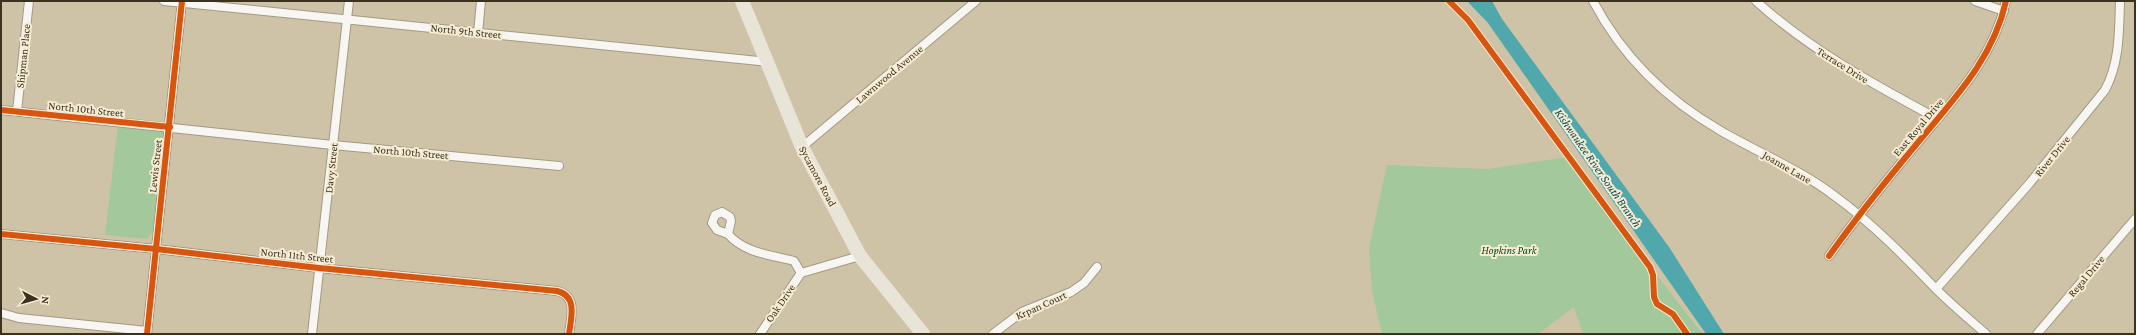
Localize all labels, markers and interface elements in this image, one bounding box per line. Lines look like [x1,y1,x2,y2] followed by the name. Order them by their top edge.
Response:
[430,21,502,41] street label: North 9th Street
[14,23,33,89] street label: Shipman Place
[853,42,925,105] street label: Lawnwood Avenue
[1815,44,1871,86] street label: Terrace Drive
[1890,96,1946,159] street label: East Royal Drive
[48,99,124,119] street label: North 10th Street
[1552,106,1644,230] water label: Kishwaukee River South Branch
[2032,133,2072,179] street label: River Drive
[146,138,164,193] street label: Lewis Street
[322,142,341,194] street label: Davy Street
[373,143,449,161] street label: North 10th Street
[796,144,839,209] street label: Sycamore Road
[1759,148,1813,187] street label: Joanne Lane
[1482,244,1538,257] park label: Hopkins Park
[260,245,334,265] street label: North 11th Street
[2065,253,2108,300] street label: Regal Drive
[16,279,56,319] north arrow
[763,281,797,324] street label: Oak Drive
[1014,288,1069,322] street label: Krpan Court
[40,296,52,305] text: N

